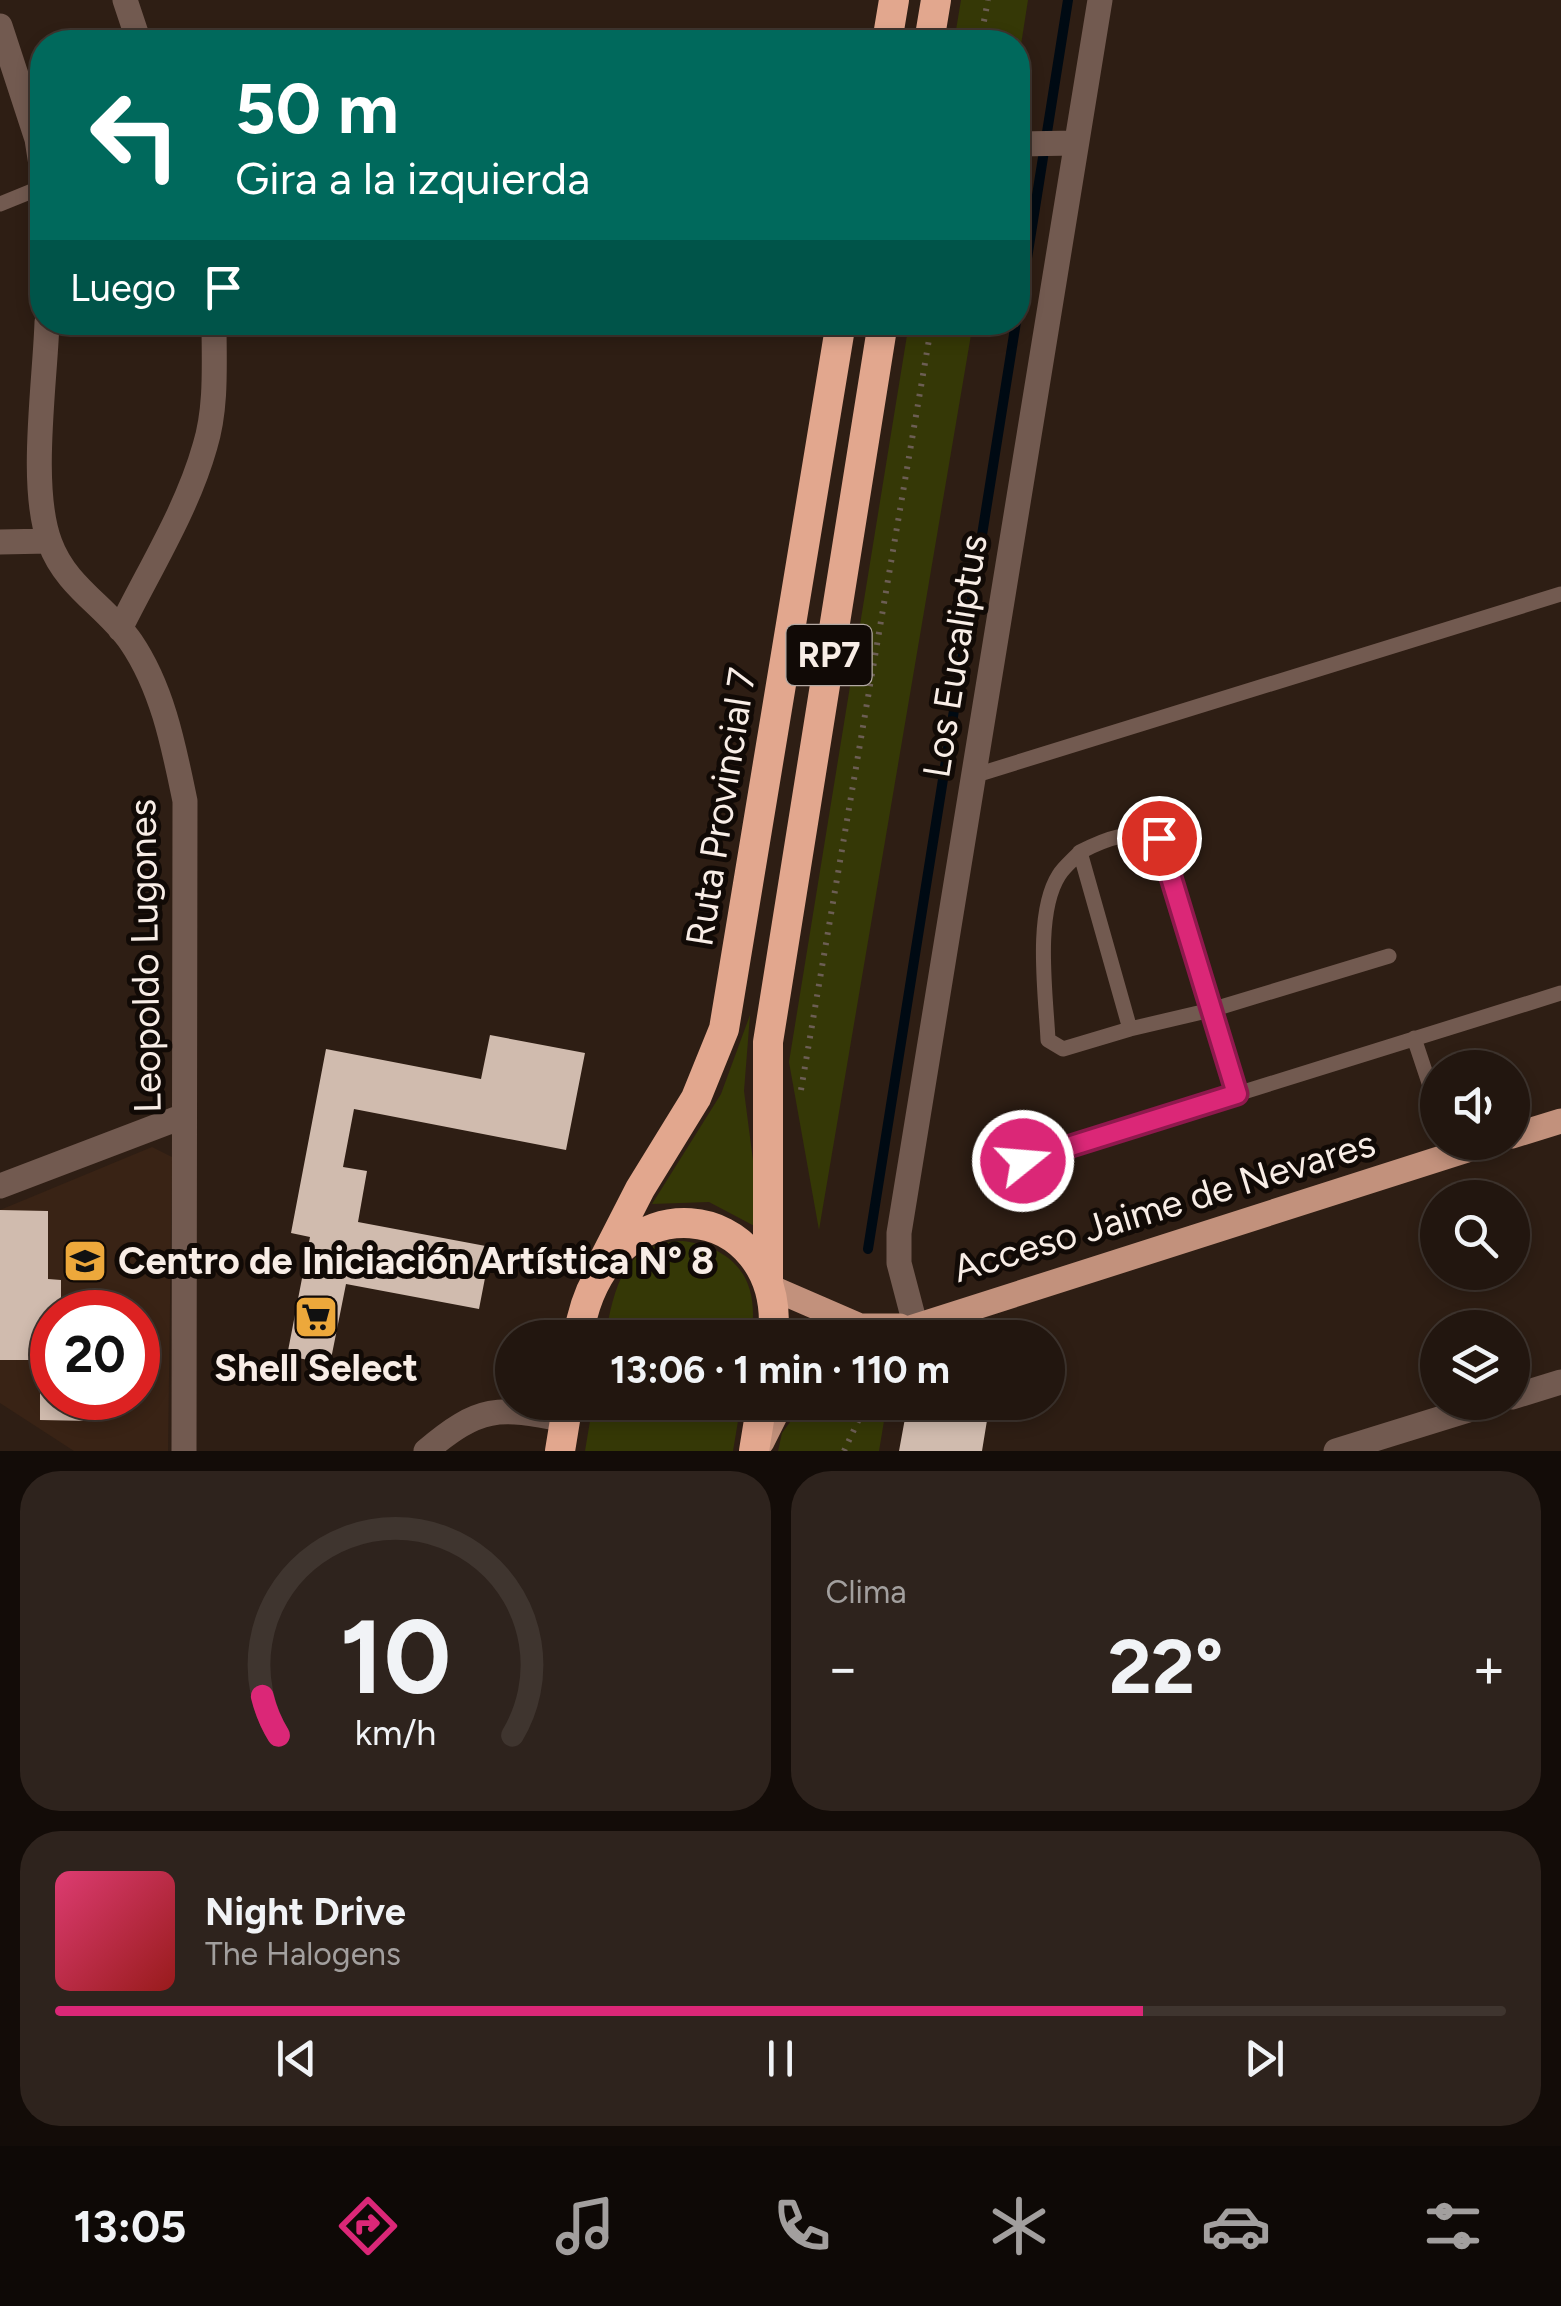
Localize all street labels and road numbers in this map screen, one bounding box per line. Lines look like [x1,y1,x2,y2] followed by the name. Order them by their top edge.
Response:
[913,531,997,781] street label: Los Eucaliptus
[786,625,872,685] road number: RP7
[676,665,766,949] street label: Ruta Provincial 7
[119,799,171,1113] street label: Leopoldo Lugones
[947,1120,1381,1292] street label: Acceso Jaime de Nevares

